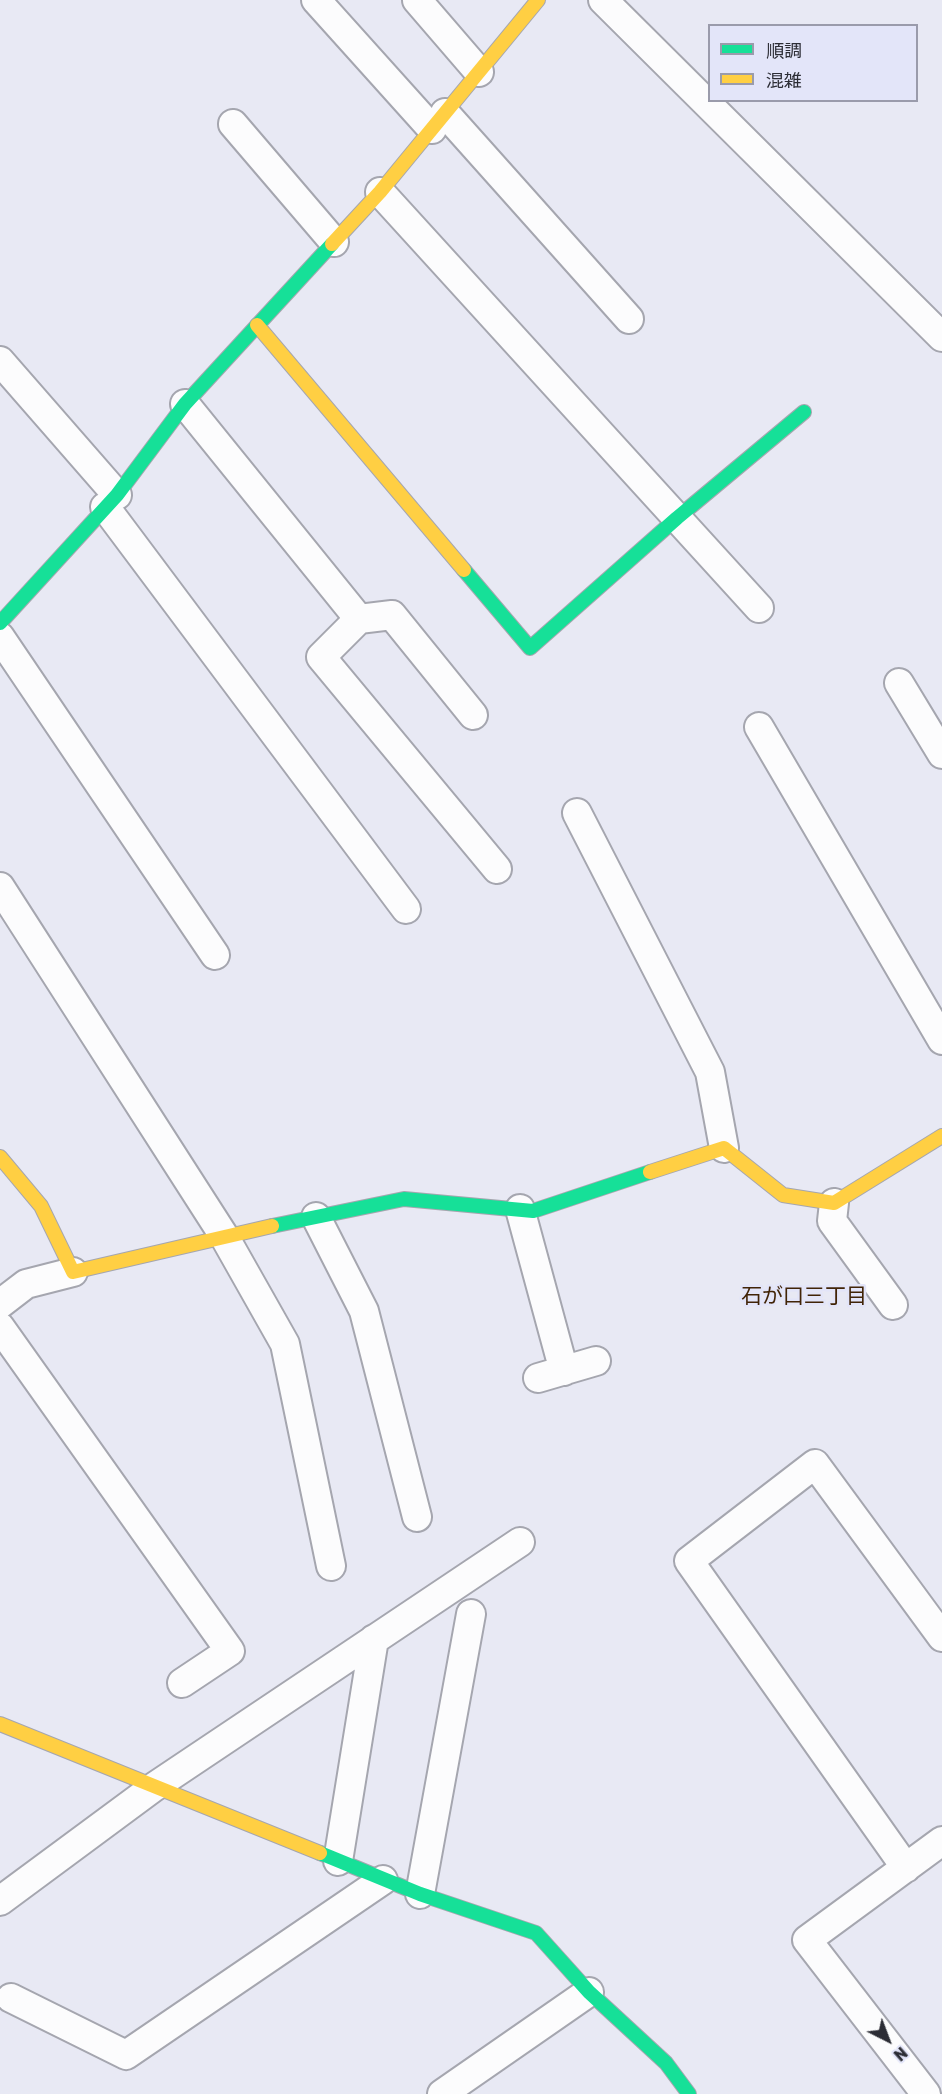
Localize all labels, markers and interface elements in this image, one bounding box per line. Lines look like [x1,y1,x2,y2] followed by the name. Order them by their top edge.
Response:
[708,24,918,102] legend
[766,40,802,62] text: 順調
[766,70,802,92] text: 混雑
[741,1284,867,1310] district label: 石が口三丁目
[858,2010,918,2070] north arrow
[890,2043,911,2065] text: N

